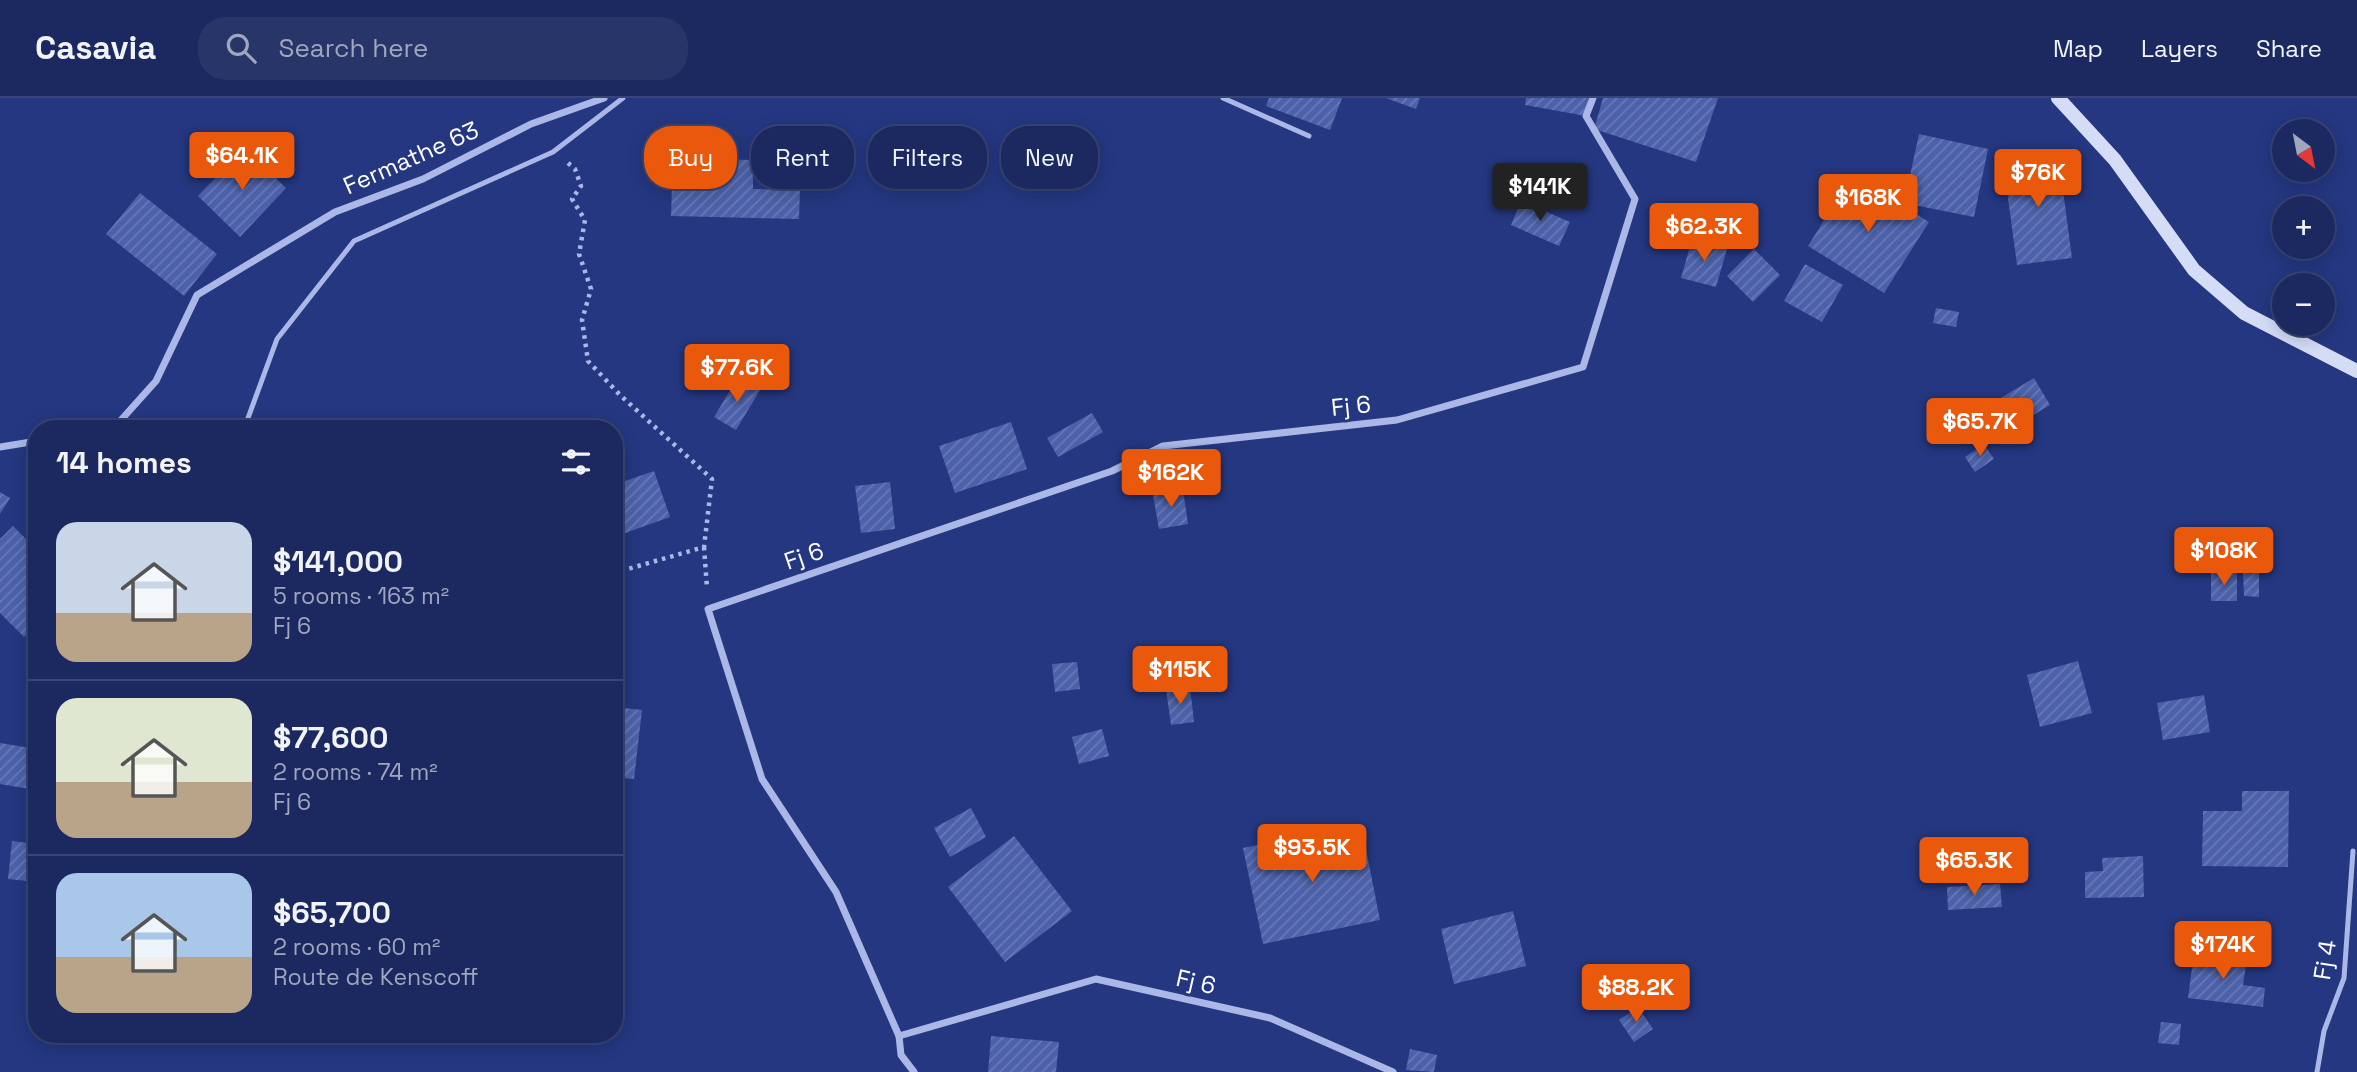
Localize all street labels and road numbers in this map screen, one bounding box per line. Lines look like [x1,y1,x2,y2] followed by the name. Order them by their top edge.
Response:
[338,114,483,201] street label: Fermathe 63
[1330,388,1372,423] street label: Fj 6
[780,534,828,577] street label: Fj 6
[2306,938,2343,982] street label: Fj 4
[1173,962,1219,1001] street label: Fj 6

